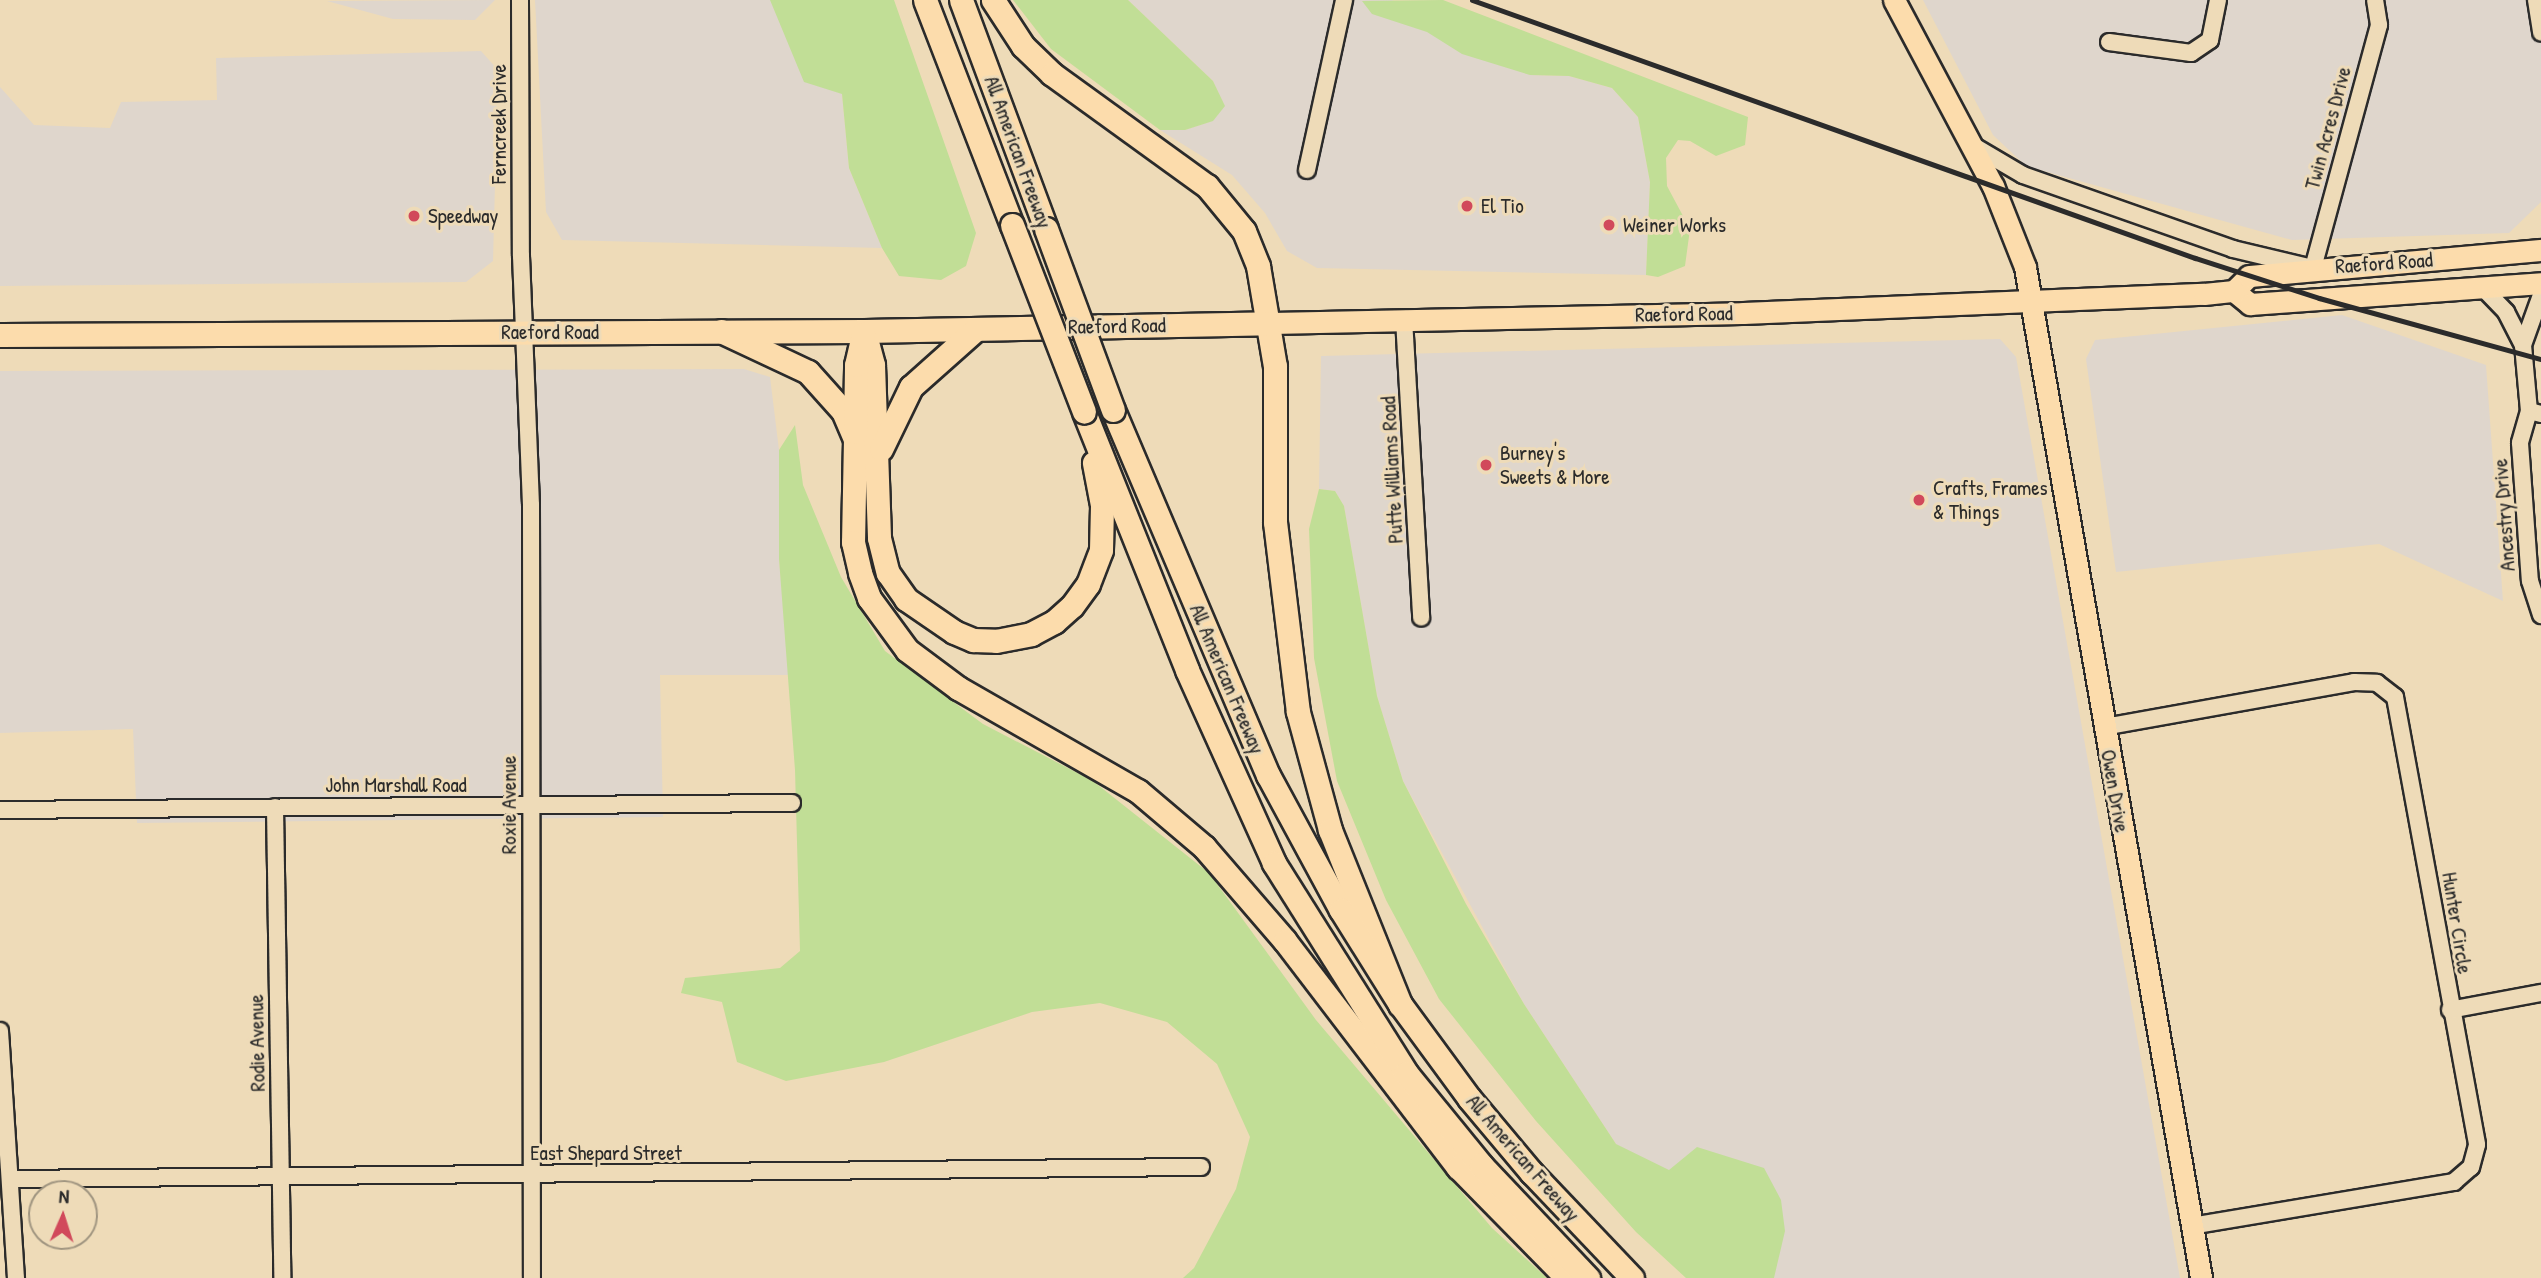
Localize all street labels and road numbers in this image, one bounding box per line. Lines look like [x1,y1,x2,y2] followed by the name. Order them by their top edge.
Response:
[486,64,512,184] street label: Ferncreek Drive
[2300,64,2356,192] street label: Twin Acres Drive
[979,73,1057,231] street label: All American Freeway
[2334,247,2434,279] street label: Raeford Road
[1635,301,1733,327] street label: Raeford Road
[1068,313,1166,339] street label: Raeford Road
[501,319,599,345] street label: Raeford Road
[1376,396,1408,544] street label: Putte Williams Road
[2487,458,2521,572] street label: Ancestry Drive
[1184,600,1270,758] street label: All American Freeway
[2095,748,2135,834] street label: Owen Drive
[496,756,522,854] street label: Roxie Avenue
[325,772,467,798] street label: John Marshall Road
[2437,870,2477,976] street label: Hunter Circle
[244,994,270,1092] street label: Rodie Avenue
[1461,1089,1585,1227] street label: All American Freeway
[530,1140,682,1166] street label: East Shepard Street

